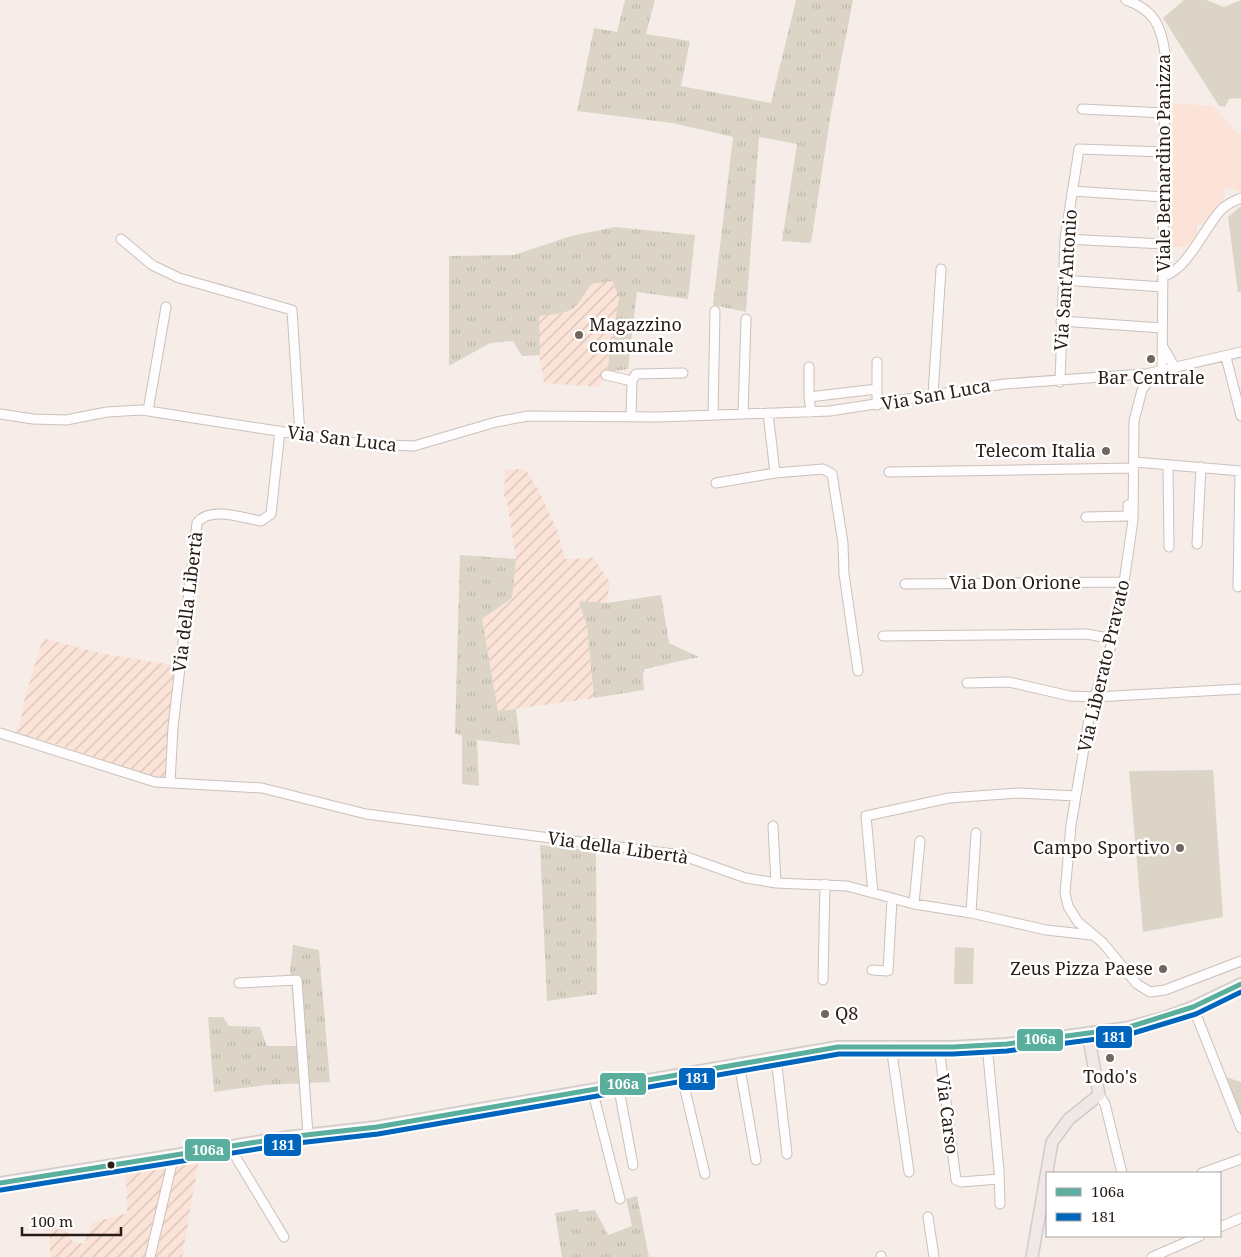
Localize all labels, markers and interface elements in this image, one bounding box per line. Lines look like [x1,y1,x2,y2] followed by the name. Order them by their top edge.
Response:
[1151,54,1175,272] street label: Viale Bernardino Panizza
[1048,208,1082,352] street label: Via Sant'Antonio
[589,312,682,357] place label: Magazzino comunale
[573,329,585,341] marker: Magazzino comunale
[1145,353,1157,365] marker: Bar Centrale
[1097,365,1205,389] place label: Bar Centrale
[879,373,992,415] street label: Via San Luca
[286,419,398,457] street label: Via San Luca
[976,438,1096,462] place label: Telecom Italia
[1100,445,1112,457] marker: Telecom Italia
[166,530,208,674] street label: Via della Libertà
[949,570,1081,594] street label: Via Don Orione
[1071,577,1135,754] street label: Via Liberato Pravato
[546,825,690,869] street label: Via della Libertà
[1033,835,1170,859] place label: Campo Sportivo
[1174,842,1186,854] marker: Campo Sportivo
[1010,956,1153,980] place label: Zeus Pizza Paese
[1157,963,1169,975] marker: Zeus Pizza Paese
[835,1001,858,1025] place label: Q8
[819,1008,831,1020] marker: Q8
[1095,1025,1133,1049] line badge: 181
[1102,1027,1126,1046] text: 181
[1016,1028,1064,1052] line badge: 106a
[1024,1029,1056,1048] text: 106a
[1104,1052,1116,1064] marker: Todo's
[1083,1064,1137,1088] place label: Todo's
[678,1067,716,1091] line badge: 181
[685,1068,709,1087] text: 181
[599,1072,647,1096] line badge: 106a
[931,1072,965,1155] street label: Via Carso
[607,1074,639,1093] text: 106a
[263,1133,302,1157] line badge: 181
[271,1135,295,1154] text: 181
[184,1138,231,1162] line badge: 106a
[192,1140,224,1159] text: 106a
[106,1160,116,1170] unlabelled marker
[1046,1172,1221,1237] legend
[1091,1181,1125,1201] text: 106a
[22,1204,121,1236] scale bar
[1091,1206,1116,1226] text: 181
[30,1211,73,1231] text: 100 m

